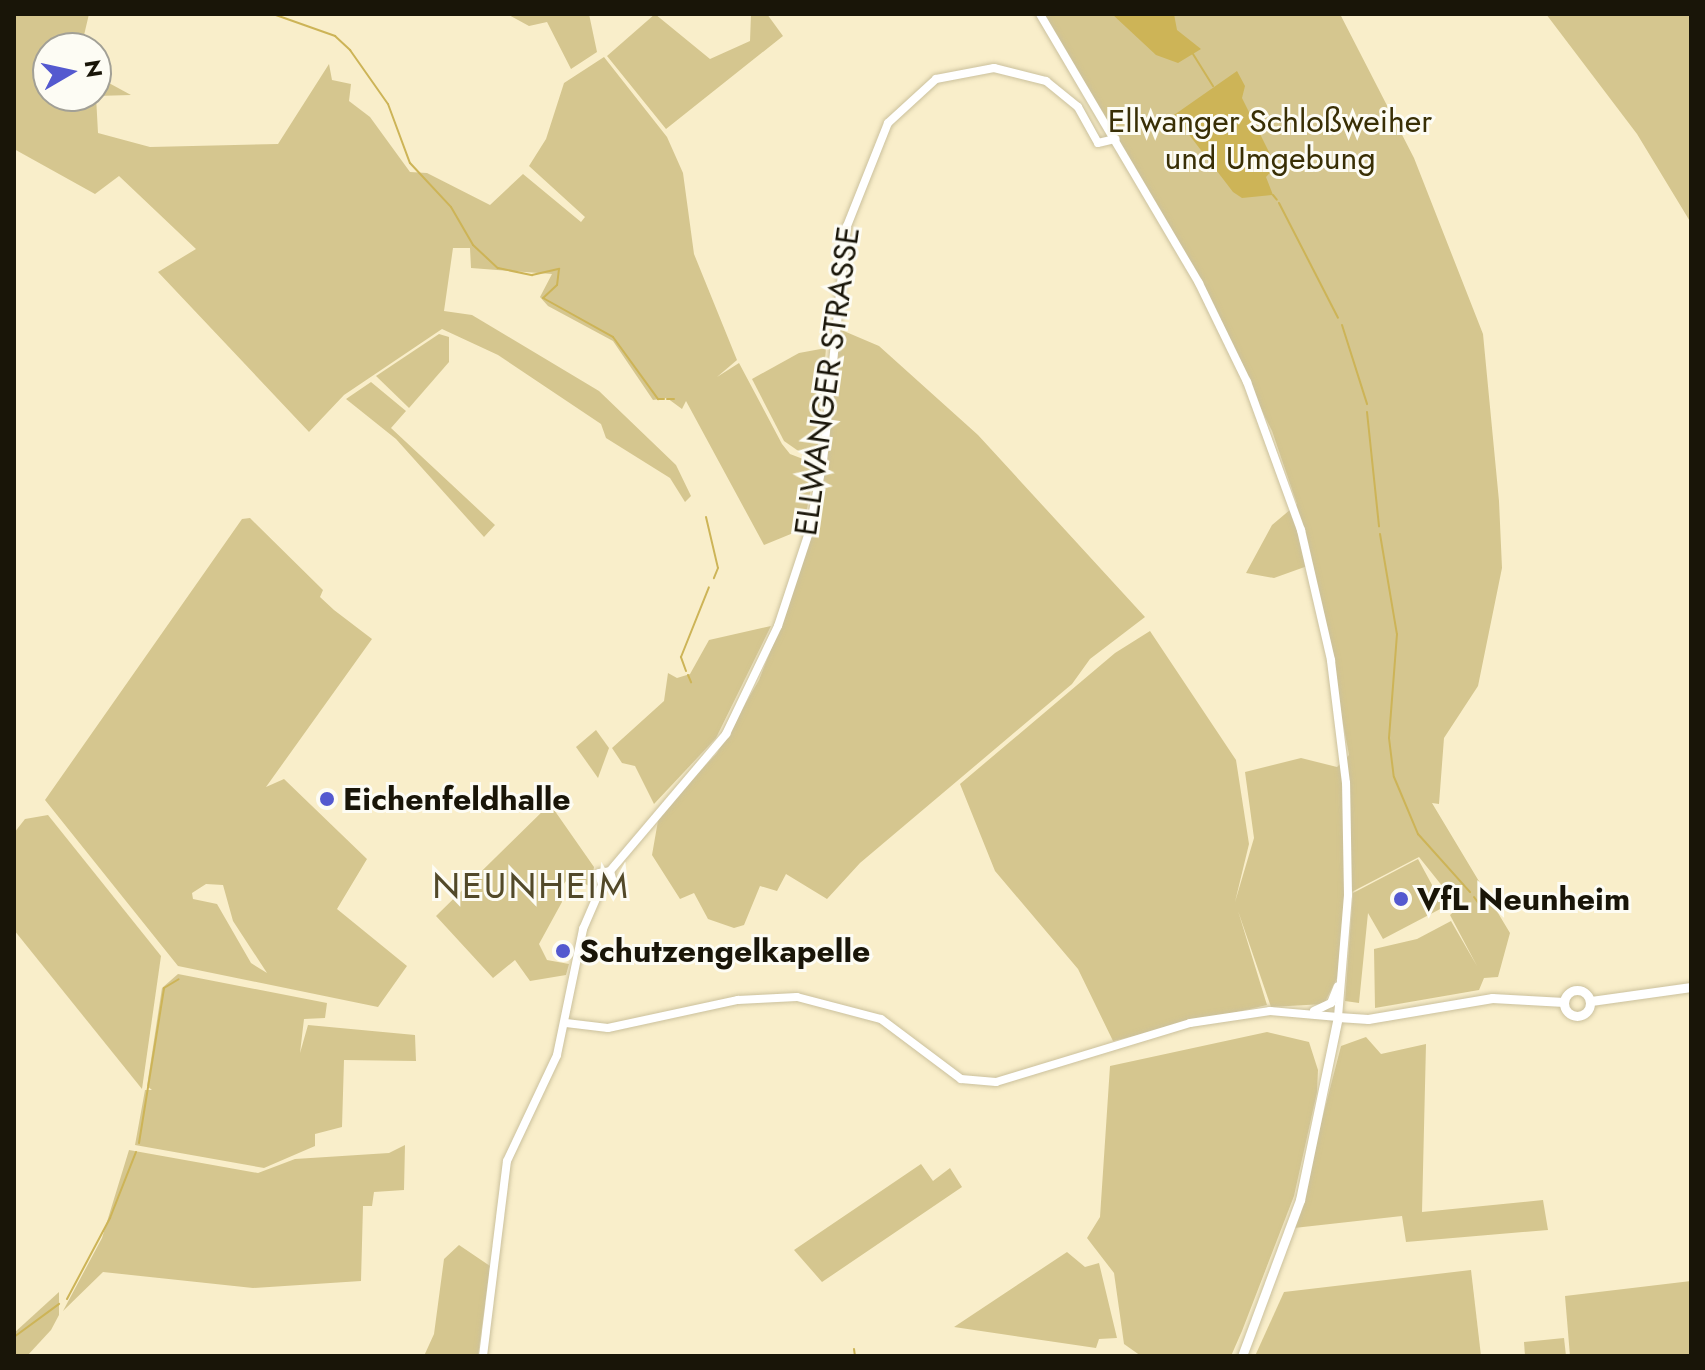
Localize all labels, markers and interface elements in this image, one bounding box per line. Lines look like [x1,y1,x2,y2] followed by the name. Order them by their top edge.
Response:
[32,32,112,112] north arrow
[77,57,111,80] text: N
[1108,103,1432,178] park label: Ellwanger Schloßweiher und Umgebung
[786,224,868,538] street label: ELLWANGER STRASSE
[343,780,571,818] place label: Eichenfeldhalle
[318,790,336,808] marker: Eichenfeldhalle
[432,864,630,908] district label: NEUNHEIM
[1417,880,1630,918] place label: VfL Neunheim
[1392,890,1410,908] marker: VfL Neunheim
[579,932,870,970] place label: Schutzengelkapelle
[554,942,572,960] marker: Schutzengelkapelle

